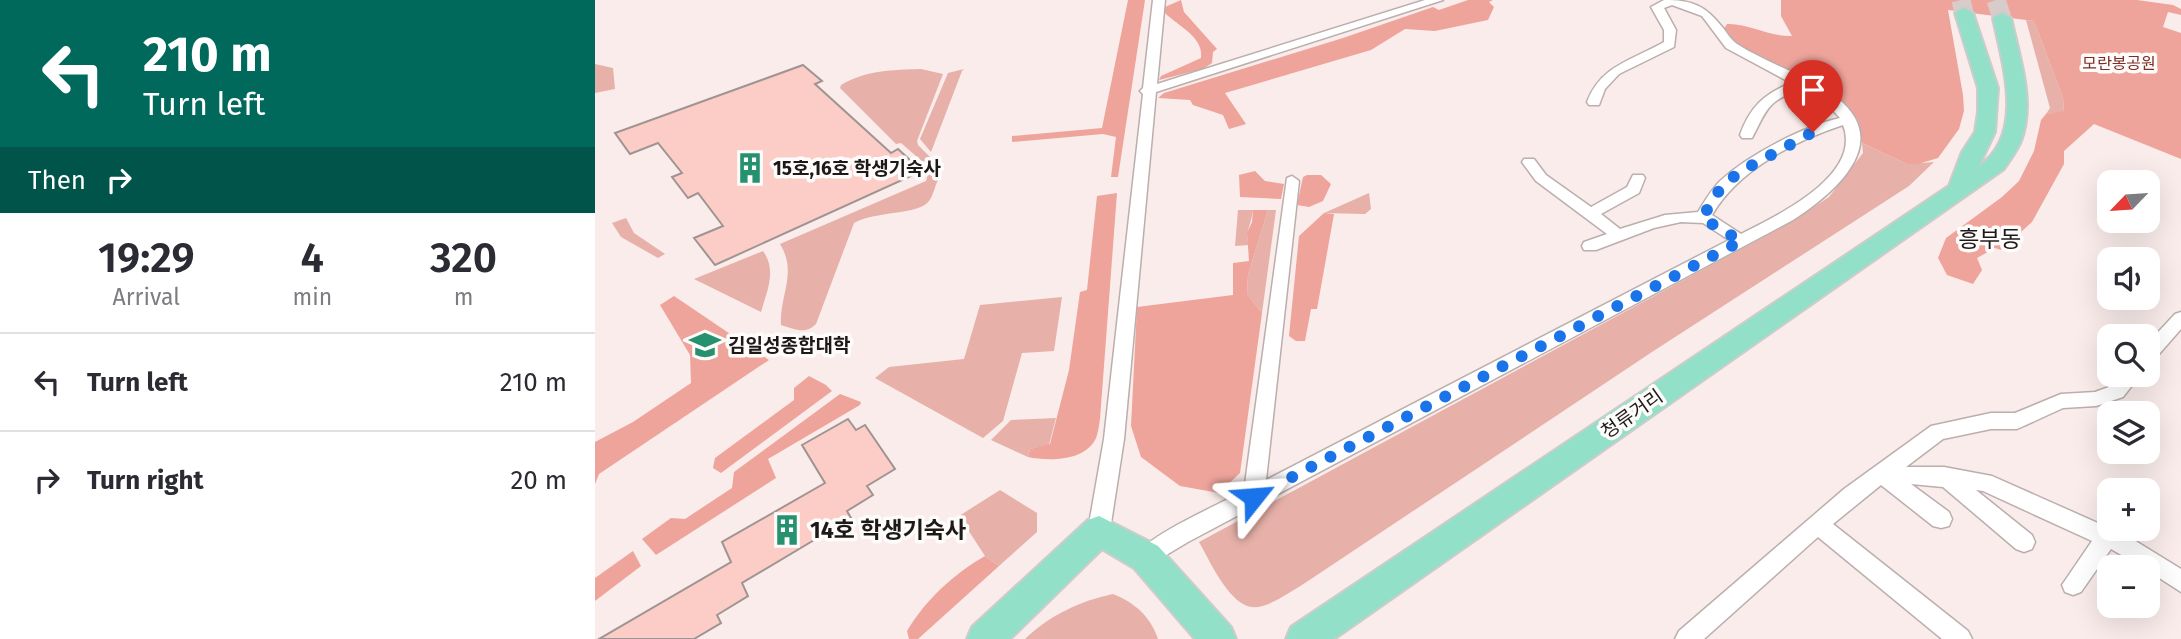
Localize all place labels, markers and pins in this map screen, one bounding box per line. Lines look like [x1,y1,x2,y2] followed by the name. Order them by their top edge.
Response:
[1783,60,1843,132] pin
[733,151,767,185] building icon: 15호,16호 학생기숙사
[773,157,942,180] place label: 15호,16호 학생기숙사
[688,328,722,362] school or university icon: 김일성종합대학
[728,334,850,357] place label: 김일성종합대학
[770,513,804,547] building icon: 14호 학생기숙사
[810,516,966,544] place label: 14호 학생기숙사

